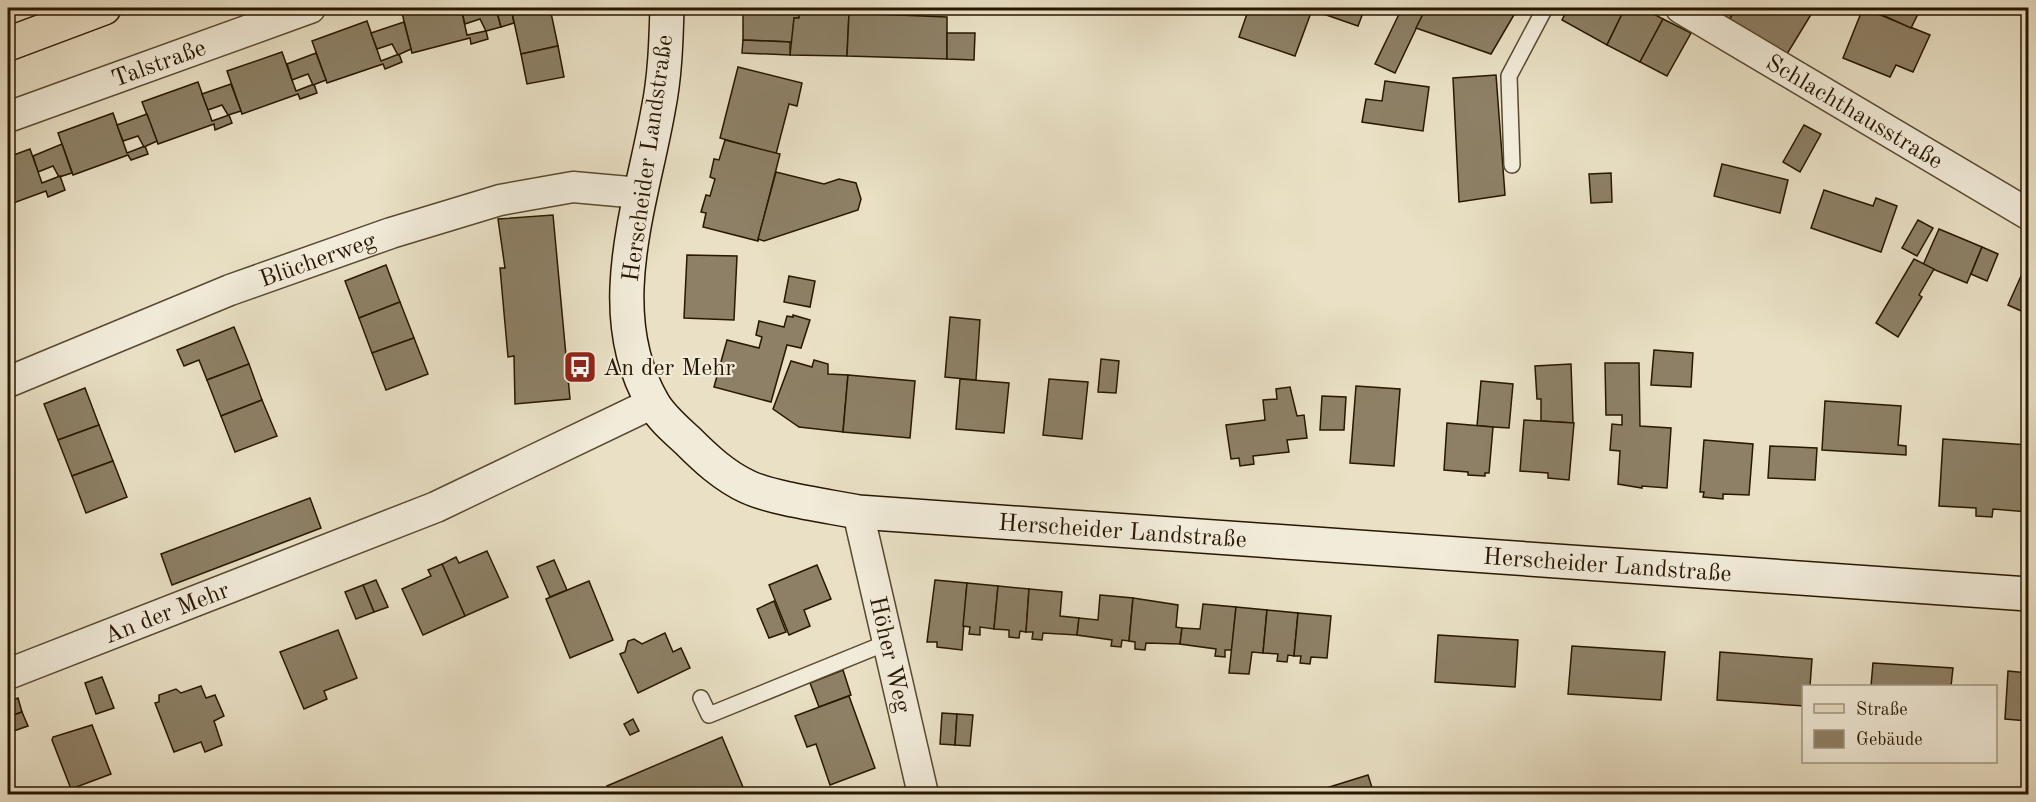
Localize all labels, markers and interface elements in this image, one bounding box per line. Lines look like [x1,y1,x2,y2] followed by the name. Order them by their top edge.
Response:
[620,33,678,283] street label: Herscheider Landstraße
[109,37,210,93] street label: Talstraße
[1761,51,1946,174] street label: Schlachthausstraße
[257,229,379,293] street label: Blücherweg
[562,349,598,385] bus stop icon: An der Mehr
[603,357,735,381] place label: An der Mehr
[997,512,1247,553] street label: Herscheider Landstraße
[1482,546,1732,587] street label: Herscheider Landstraße
[101,579,233,649] street label: An der Mehr
[864,594,914,715] street label: Höher Weg
[1802,685,1997,763] legend
[1856,701,1907,719] text: Straße
[1856,731,1923,749] text: Gebäude

